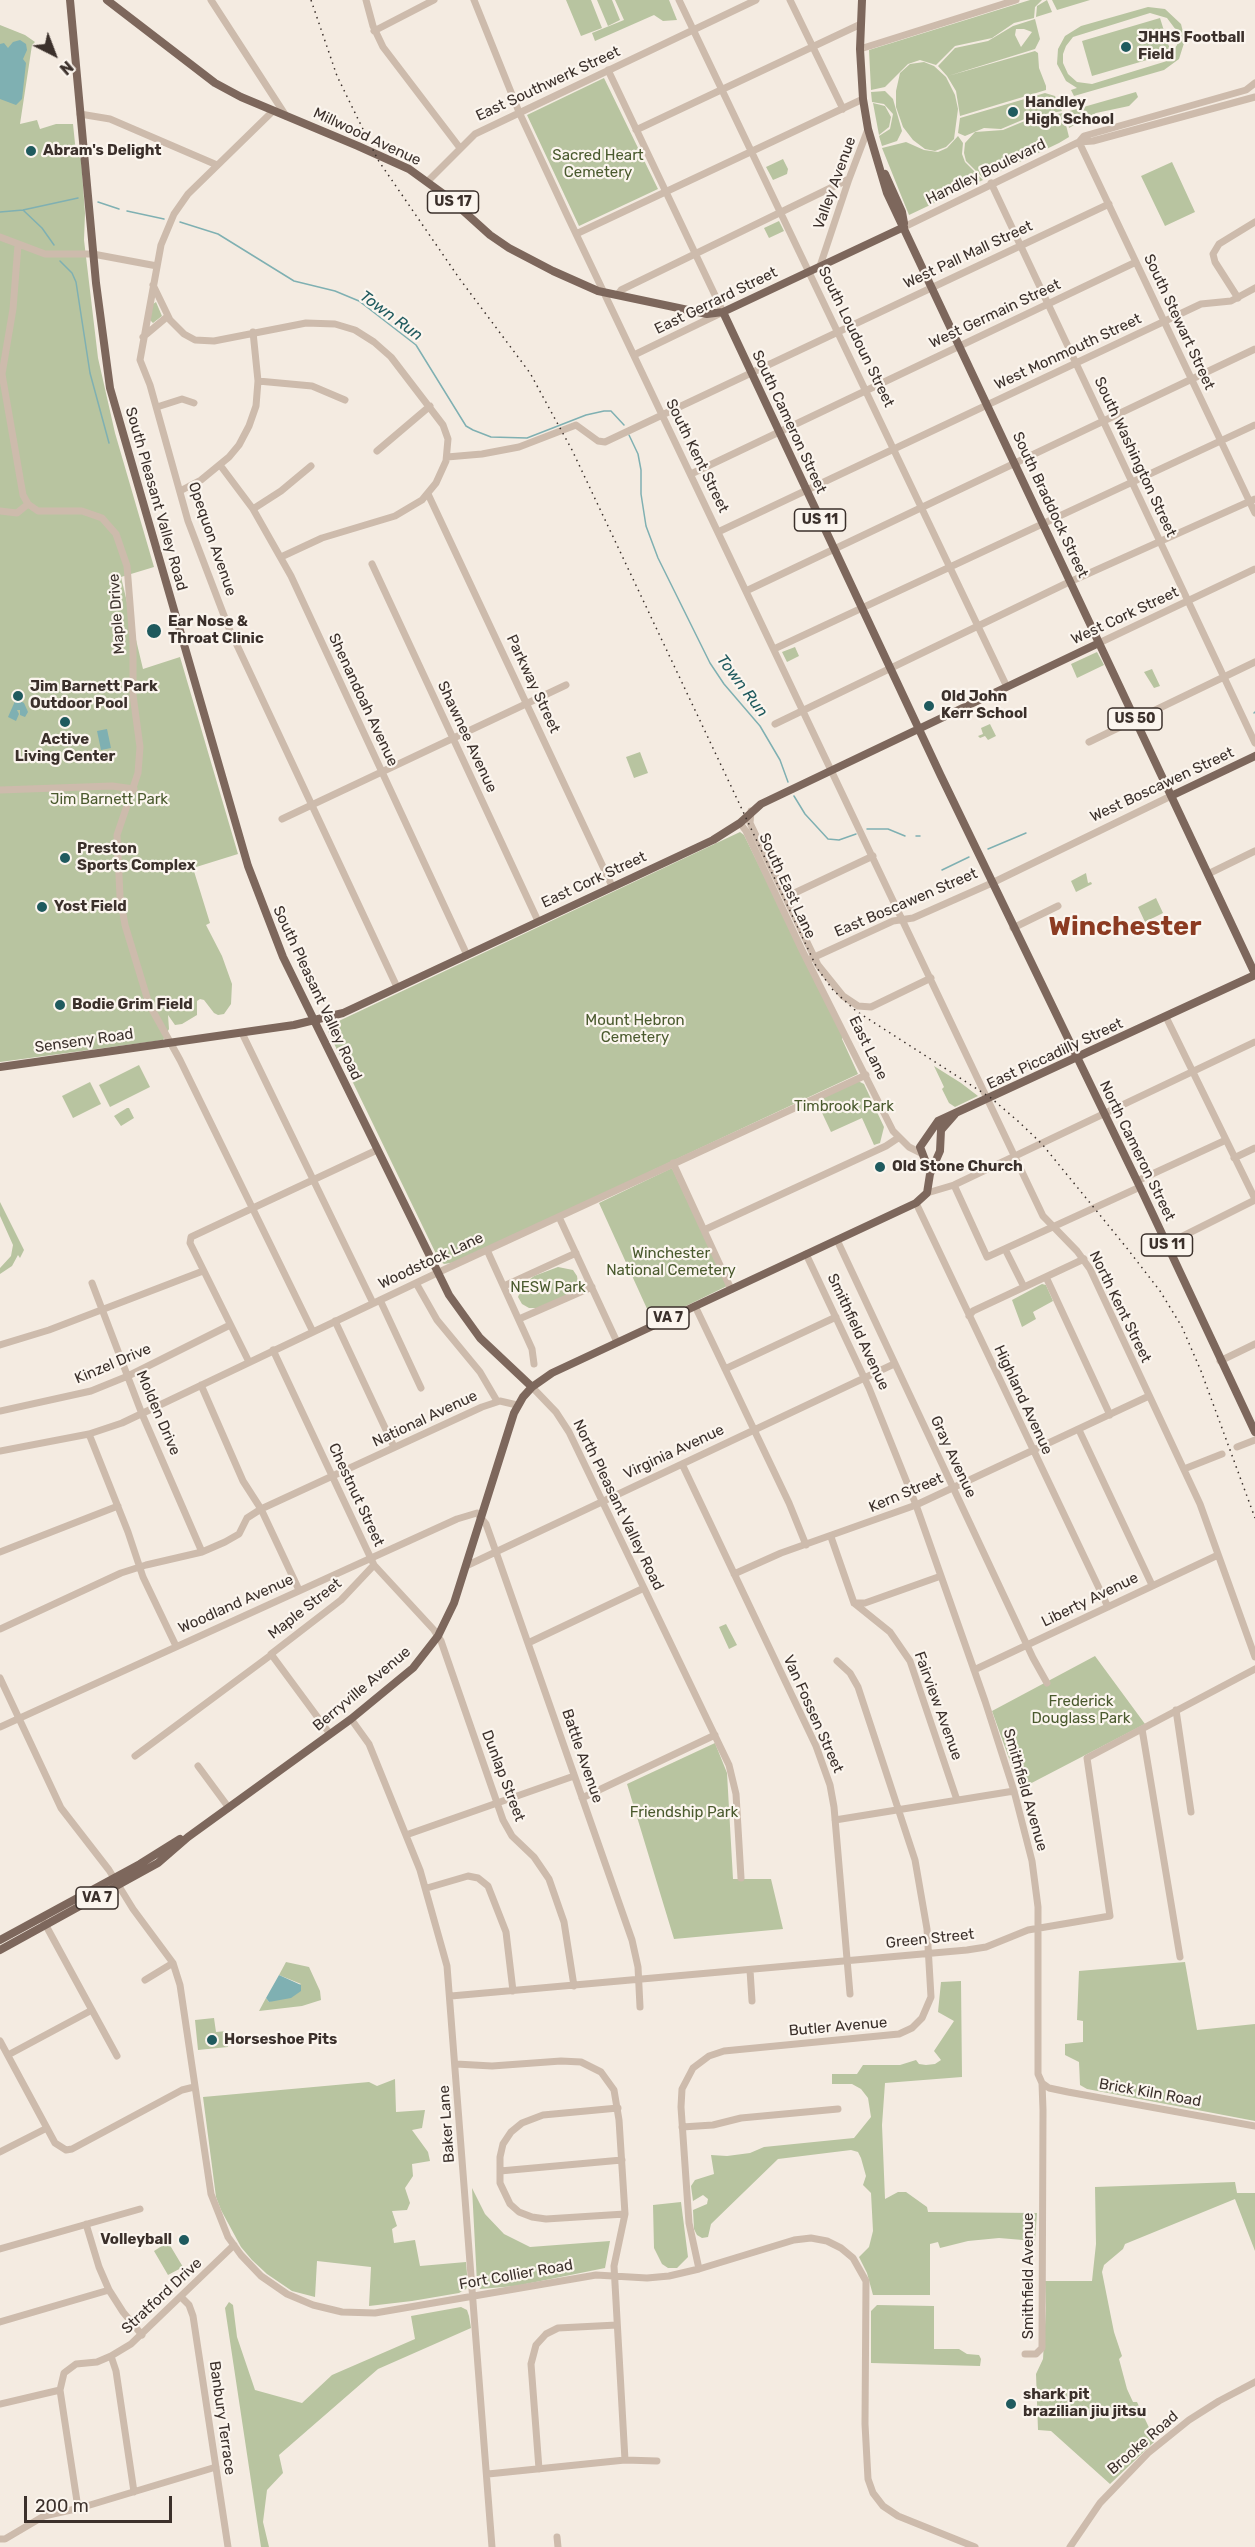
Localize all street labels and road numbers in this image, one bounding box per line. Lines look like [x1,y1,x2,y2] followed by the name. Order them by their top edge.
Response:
[473,43,623,125] street label: East Southwerk Street
[310,104,424,170] street label: Millwood Avenue
[810,134,860,232] street label: Valley Avenue
[923,135,1049,209] street label: Handley Boulevard
[428,191,478,213] road number: US 17
[901,217,1035,293] street label: West Pall Mall Street
[1140,251,1218,393] street label: South Stewart Street
[652,263,780,339] street label: East Gerrard Street
[814,264,898,410] street label: South Loudoun Street
[926,276,1064,352] street label: West Germain Street
[992,310,1144,394] street label: West Monmouth Street
[748,348,830,496] street label: South Cameron Street
[1090,374,1180,540] street label: South Washington Street
[662,396,732,516] street label: South Kent Street
[121,405,191,593] street label: South Pleasant Valley Road
[1008,429,1092,581] street label: South Braddock Street
[184,480,240,598] street label: Opequon Avenue
[794,509,846,531] road number: US 11
[105,573,129,655] street label: Maple Drive
[1068,583,1182,649] street label: West Cork Street
[324,631,402,769] street label: Shenandoah Avenue
[502,632,564,736] street label: Parkway Street
[433,678,501,796] street label: Shawnee Avenue
[1108,708,1162,730] road number: US 50
[1087,744,1237,826] street label: West Boscawen Street
[755,830,819,942] street label: South East Lane
[539,848,649,912] street label: East Cork Street
[832,865,980,941] street label: East Boscawen Street
[269,903,365,1083] street label: South Pleasant Valley Road
[845,1013,891,1083] street label: East Lane
[984,1015,1126,1093] street label: East Piccadilly Street
[34,1025,134,1057] street label: Senseny Road
[1095,1078,1179,1224] street label: North Cameron Street
[376,1229,486,1293] street label: Woodstock Lane
[1142,1234,1192,1256] road number: US 11
[1085,1248,1155,1366] street label: North Kent Street
[823,1271,893,1393] street label: Smithfield Avenue
[647,1307,689,1329] road number: VA 7
[72,1340,154,1388] street label: Kinzel Drive
[990,1342,1056,1458] street label: Highland Avenue
[132,1368,184,1458] street label: Molden Drive
[370,1387,480,1451] street label: National Avenue
[926,1413,980,1501] street label: Gray Avenue
[569,1417,667,1593] street label: North Pleasant Valley Road
[621,1421,727,1483] street label: Virginia Avenue
[324,1440,388,1550] street label: Chestnut Street
[866,1469,946,1517] street label: Kern Street
[1039,1569,1141,1631] street label: Liberty Avenue
[176,1571,296,1637] street label: Woodland Avenue
[265,1575,345,1643] street label: Maple Street
[310,1643,414,1735] street label: Berryville Avenue
[910,1649,966,1763] street label: Fairview Avenue
[779,1652,847,1776] street label: Van Fossen Street
[558,1707,606,1805] street label: Battle Avenue
[999,1727,1051,1853] street label: Smithfield Avenue
[477,1728,529,1824] street label: Dunlap Street
[76,1887,118,1909] road number: VA 7
[885,1925,975,1953] street label: Green Street
[788,2014,888,2040] street label: Butler Avenue
[1097,2075,1203,2111] street label: Brick Kiln Road
[435,2085,459,2163] street label: Baker Lane
[1020,2213,1038,2339] street label: Smithfield Avenue
[118,2254,206,2338] street label: Stratford Drive
[458,2256,574,2294] street label: Fort Collier Road
[205,2360,239,2476] street label: Banbury Terrace
[1104,2407,1182,2479] street label: Brooke Road

